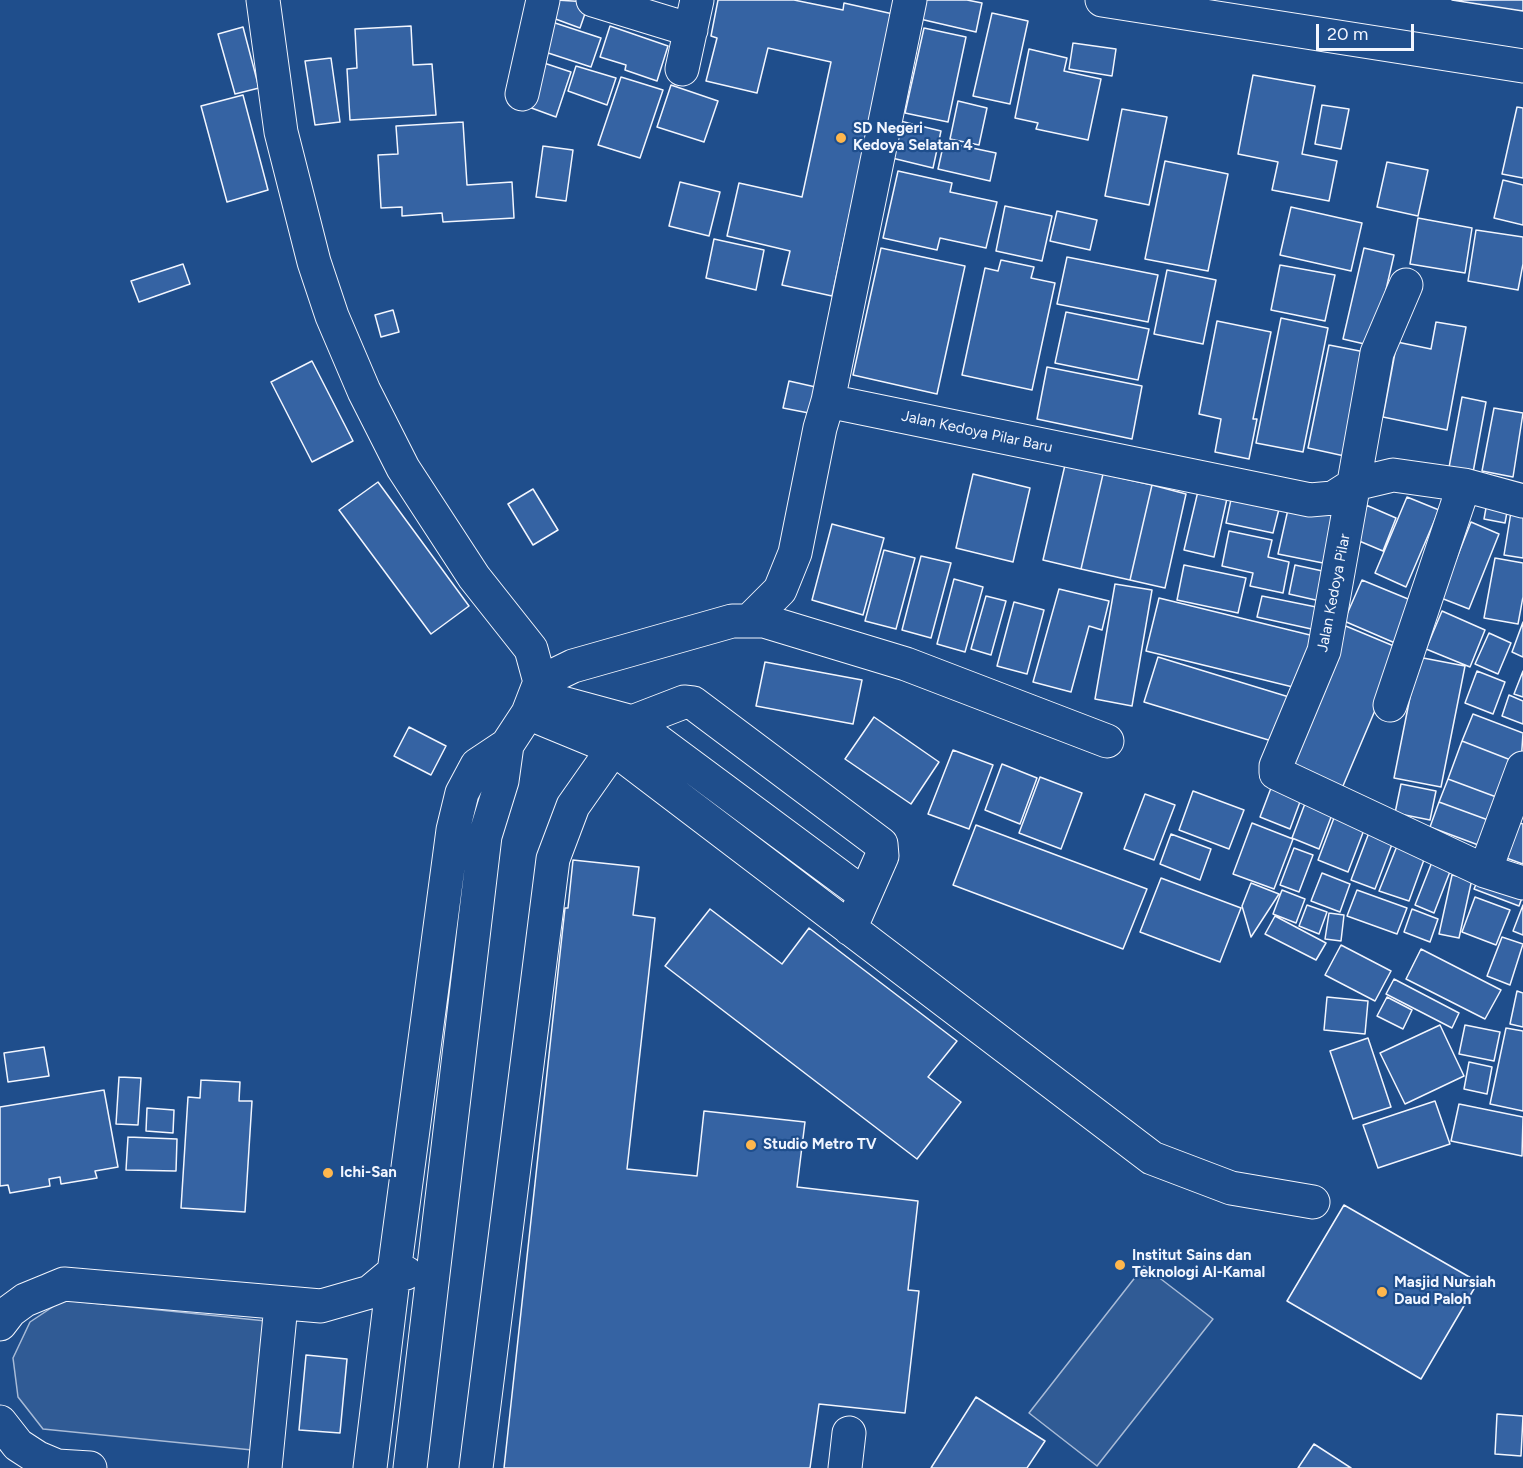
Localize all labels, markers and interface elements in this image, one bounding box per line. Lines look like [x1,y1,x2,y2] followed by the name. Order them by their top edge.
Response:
[1319,12,1416,50] scale bar
[1327,23,1368,45] text: 20 m
[853,120,973,155] place label: SD Negeri Kedoya Selatan 4
[834,131,848,145] marker: SD Negeri Kedoya Selatan 4
[900,407,1054,457] street label: Jalan Kedoya Pilar Baru
[1314,532,1354,654] street label: Jalan Kedoya Pilar
[763,1136,877,1154] place label: Studio Metro TV
[744,1138,758,1152] marker: Studio Metro TV
[340,1164,397,1182] place label: Ichi-San
[321,1166,335,1180] marker: Ichi-San
[1132,1247,1265,1282] place label: Institut Sains dan Teknologi Al-Kamal
[1113,1258,1127,1272] marker: Institut Sains dan Teknologi Al-Kamal
[1394,1274,1496,1309] place label: Masjid Nursiah Daud Paloh
[1375,1285,1389,1299] marker: Masjid Nursiah Daud Paloh

